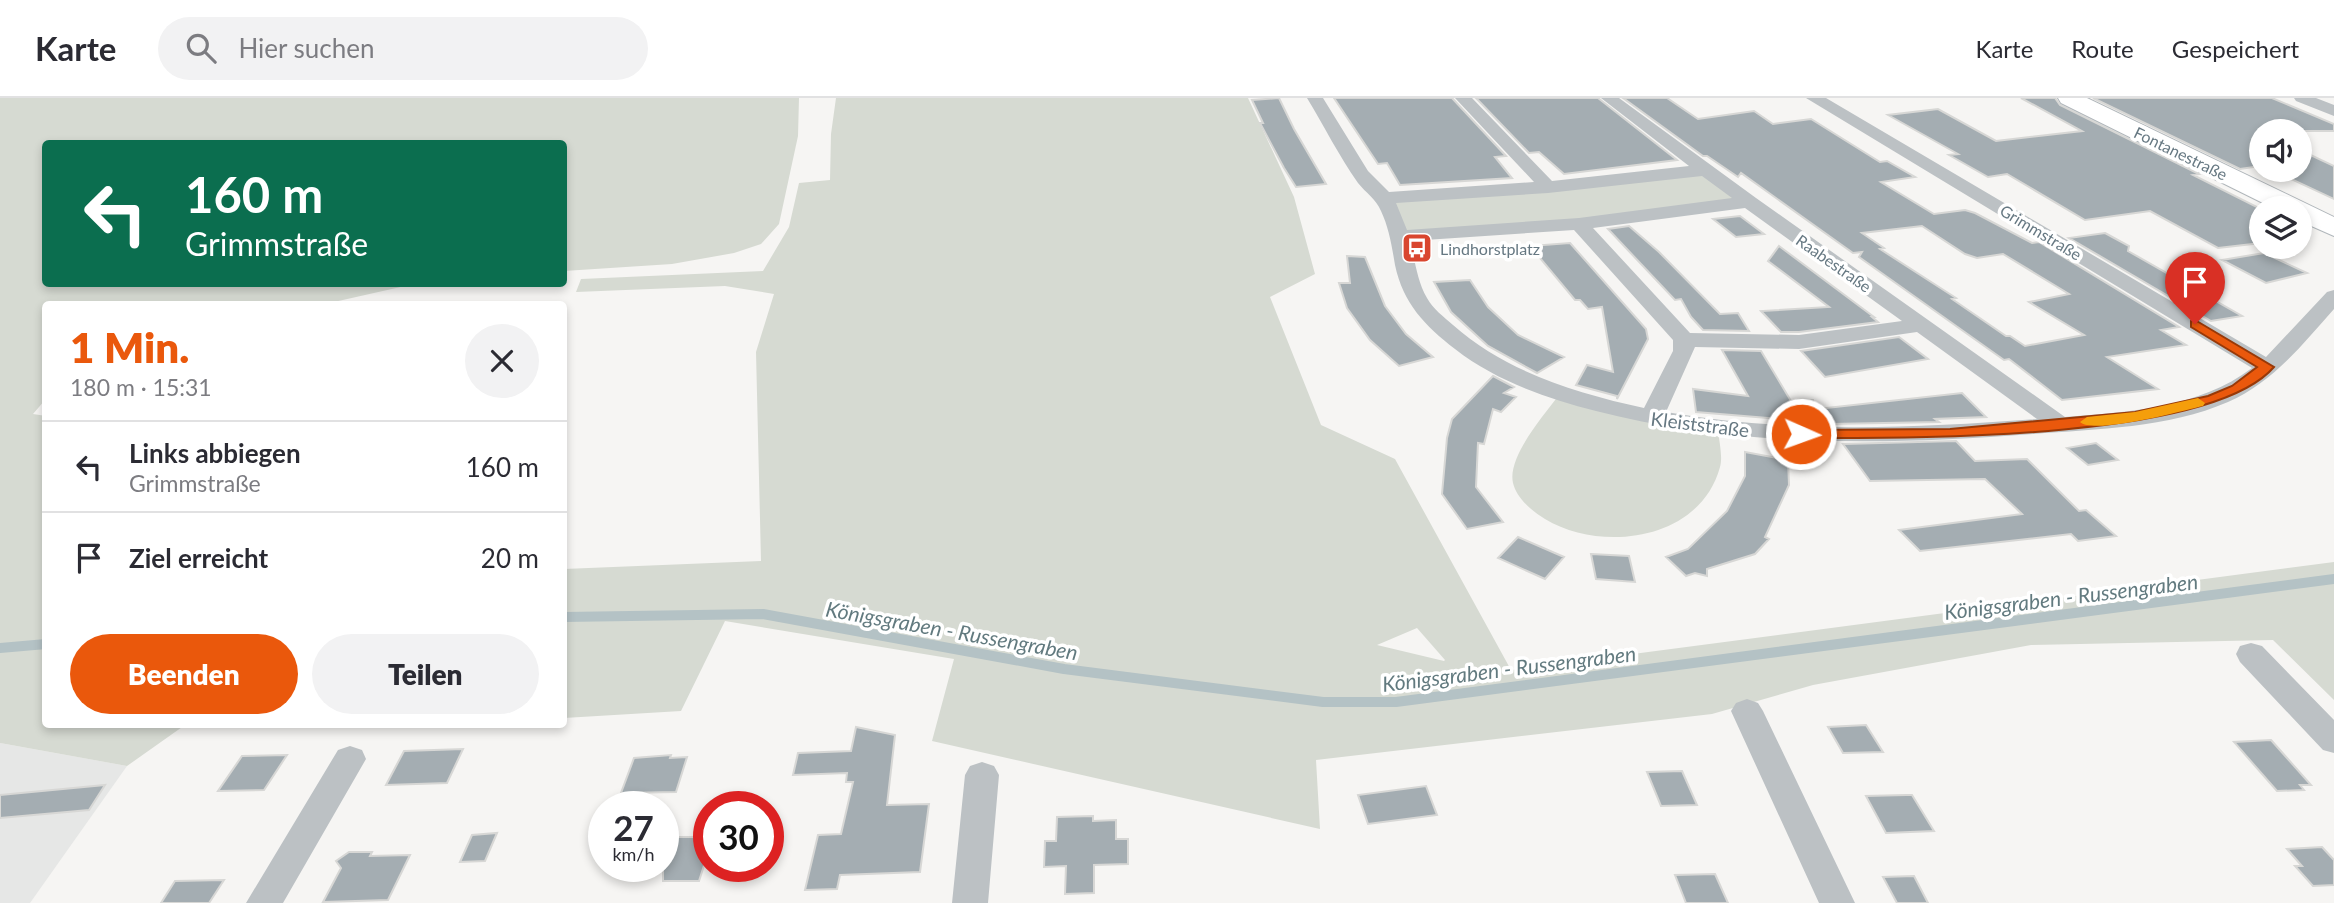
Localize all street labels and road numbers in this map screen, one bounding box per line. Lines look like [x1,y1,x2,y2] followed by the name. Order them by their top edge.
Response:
[2131,122,2231,184] street label: Fontanestraße
[1997,200,2085,264] street label: Grimmstraße
[1793,230,1875,296] street label: Raabestraße
[1649,407,1751,441] street label: Kleiststraße

